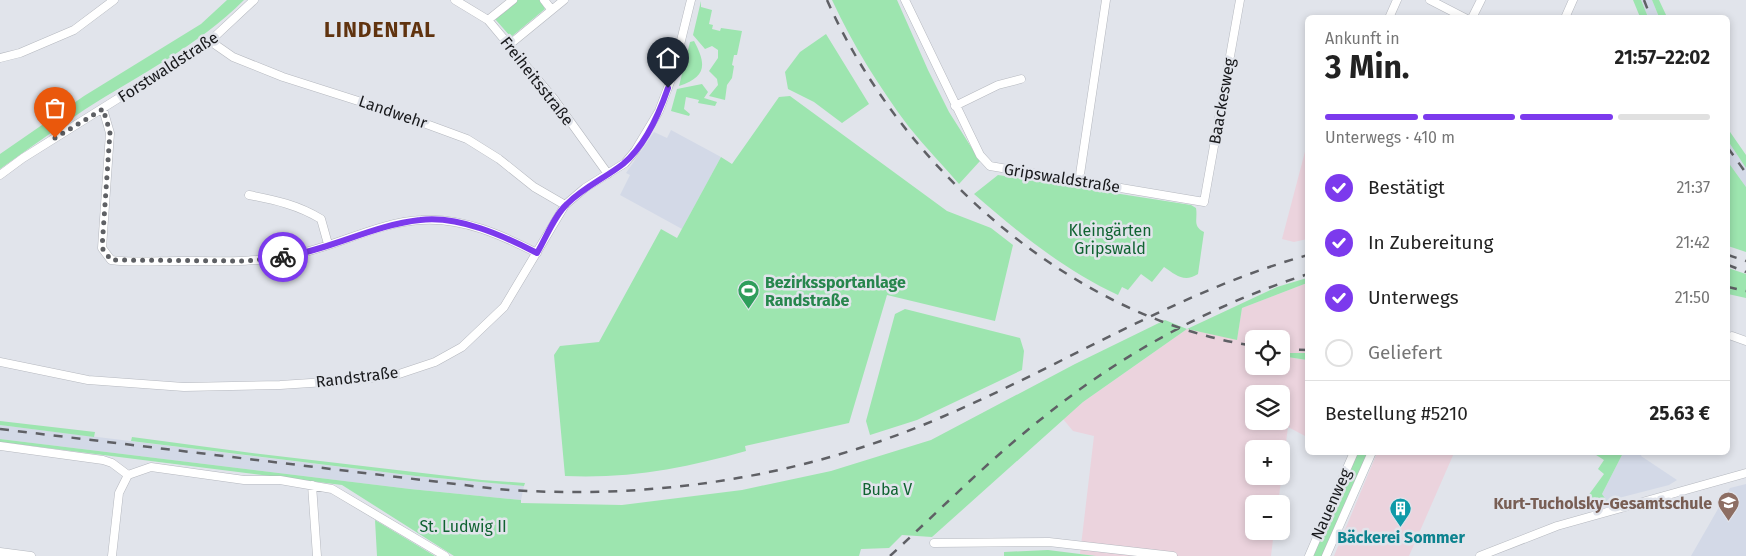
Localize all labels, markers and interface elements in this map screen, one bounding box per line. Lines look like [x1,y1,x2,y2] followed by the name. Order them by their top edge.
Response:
[324,17,436,43] district label: LINDENTAL
[114,28,222,106] street label: Forstwaldstraße
[1325,29,1400,48] text: Ankunft in
[496,33,578,129] street label: Freiheitsstraße
[647,37,689,88] pin
[654,44,682,72] icon: home
[1615,46,1710,69] text: 21:57–22:02
[1325,48,1410,86] text: 3 Min.
[1205,56,1239,146] street label: Baackesweg
[34,87,76,138] pin
[356,91,431,133] street label: Landwehr
[41,94,69,122] icon: bag
[1325,128,1455,147] text: Unterwegs · 410 m
[1003,159,1121,197] street label: Gripswaldstraße
[1325,174,1353,202] icon: check
[1368,176,1445,199] text: Bestätigt
[1677,178,1710,197] text: 21:37
[1068,221,1152,258] park label: Kleingärten Gripswald
[1325,229,1353,257] icon: check
[1368,231,1493,254] text: In Zubereitung
[258,232,308,282] courier
[1676,233,1710,252] text: 21:42
[269,243,297,271] icon: bike
[765,273,906,310] place label: Bezirkssportanlage Randstraße
[737,279,761,310] sports icon: Bezirkssportanlage Randstraße
[1325,284,1353,312] icon: check
[1368,286,1459,309] text: Unterwegs
[1675,288,1710,307] text: 21:50
[1245,330,1290,540] map controls
[1245,330,1290,375] button: locate
[1368,341,1442,364] text: Geliefert
[315,363,399,391] street label: Randstraße
[1245,385,1290,430] button: layers
[1325,402,1468,425] text: Bestellung #5210
[1649,402,1710,425] text: 25.63 €
[1245,440,1290,485] button: +
[1307,465,1355,542] street label: Nauenweg
[862,480,912,499] park label: Buba V
[1716,491,1740,522] school or university icon: Kurt-Tucholsky-Gesamtschule
[1493,494,1712,513] place label: Kurt-Tucholsky-Gesamtschule
[1245,495,1290,540] button: −
[1389,496,1413,527] building icon: Bäckerei Sommer
[419,517,507,536] park label: St. Ludwig II
[1337,528,1465,547] place label: Bäckerei Sommer

